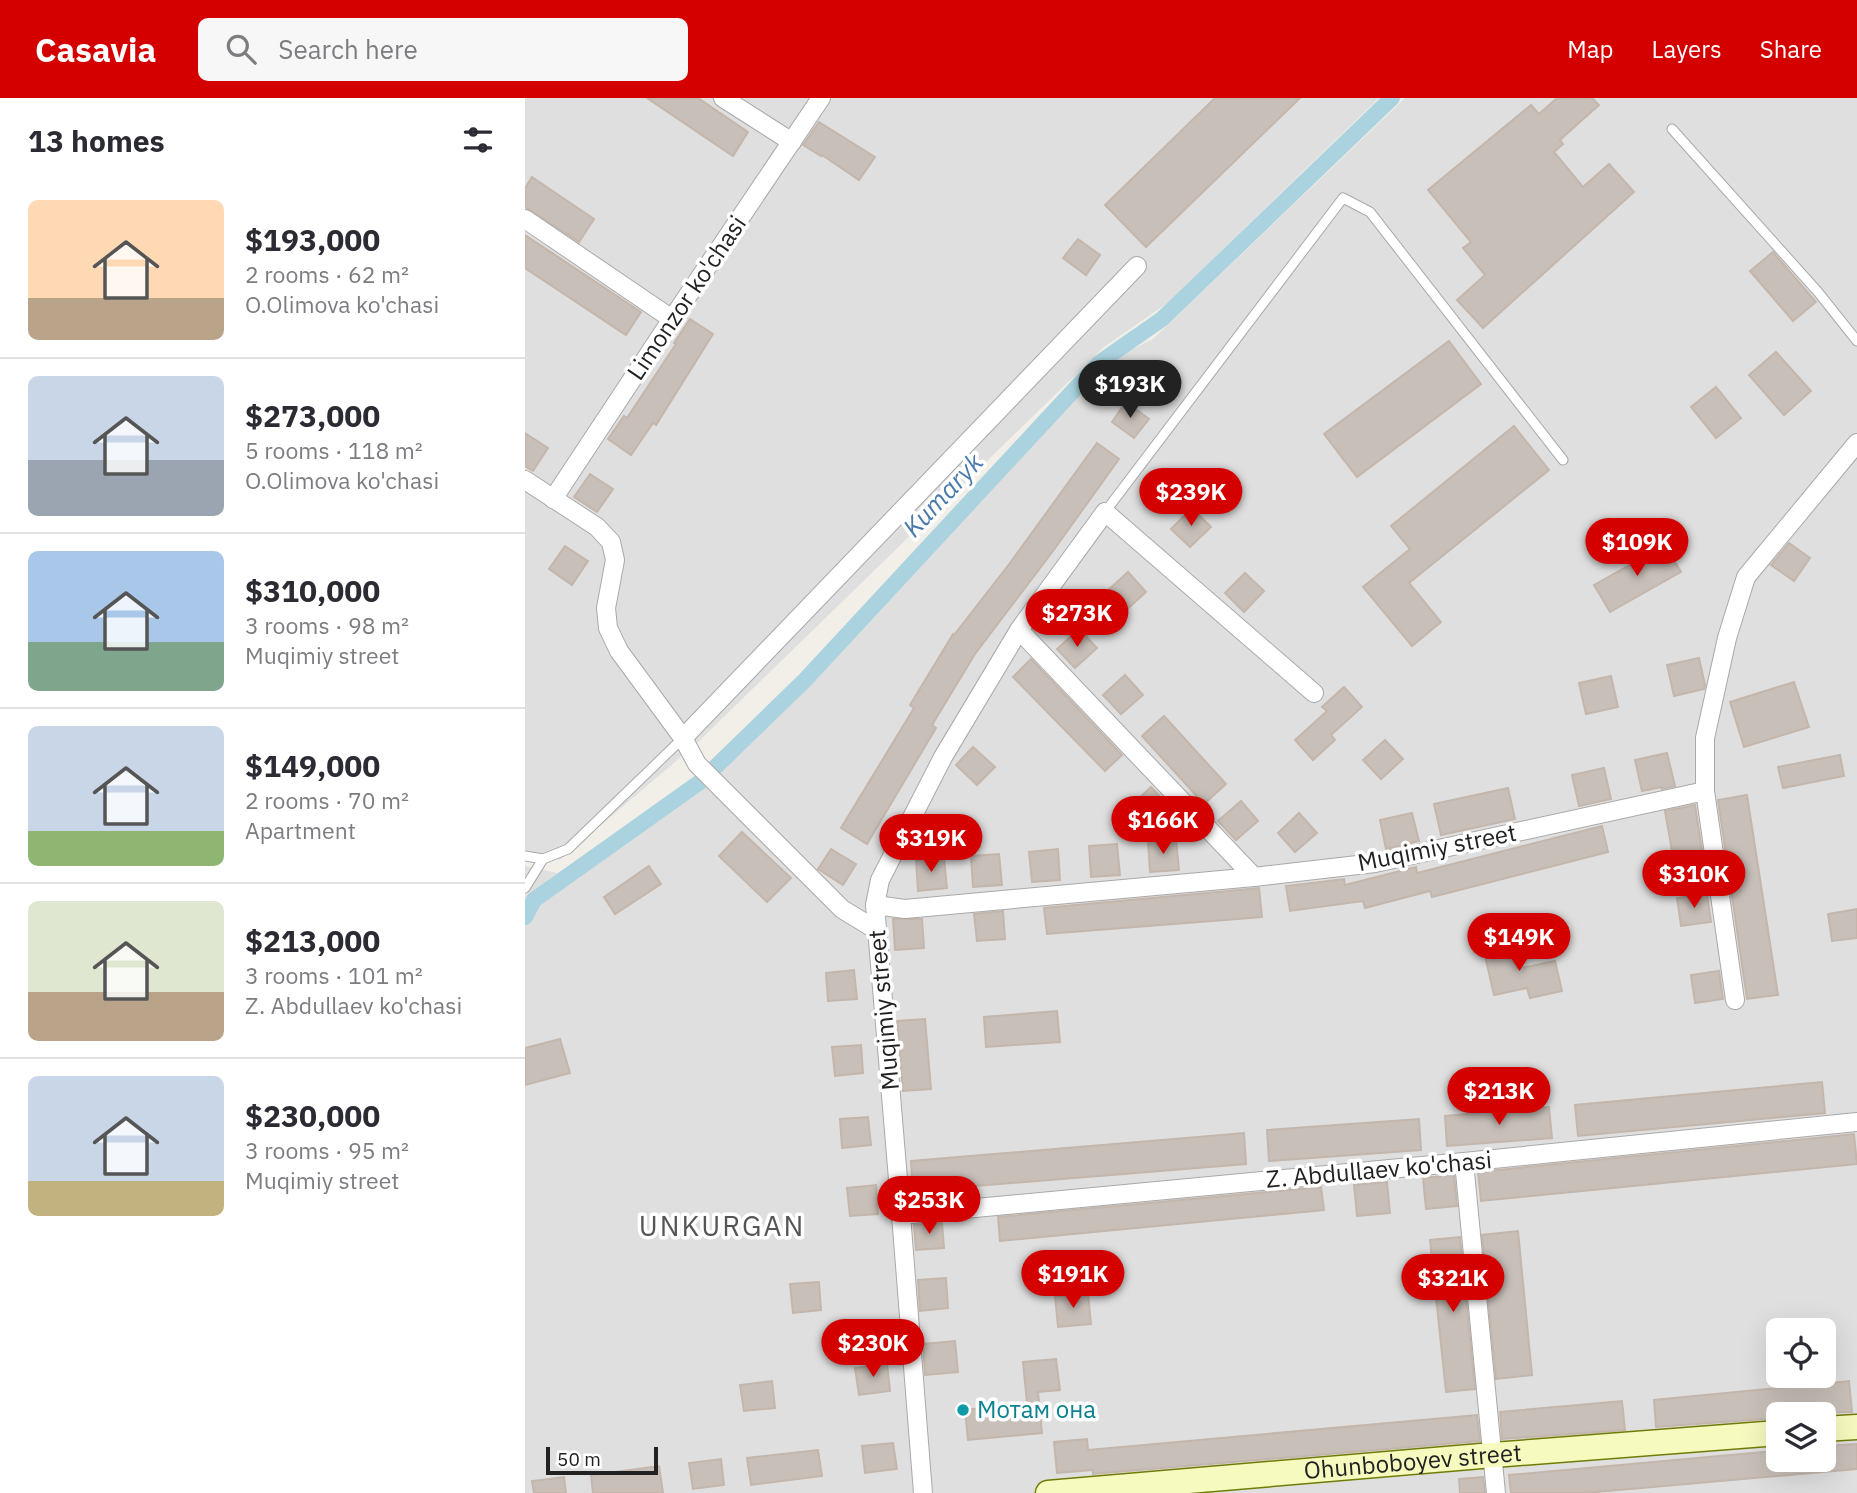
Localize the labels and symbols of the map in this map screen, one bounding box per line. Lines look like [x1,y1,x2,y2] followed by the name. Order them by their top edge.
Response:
[619,209,753,386] street label: Limonzor ko'chasi
[1081,360,1179,420] pin: $193K
[895,445,990,544] water label: Kumaryk
[1142,468,1240,528] pin: $239K
[1588,518,1686,578] pin: $109K
[1028,589,1126,649] pin: $273K
[1114,796,1212,856] pin: $166K
[882,814,980,874] pin: $319K
[1355,816,1519,878] street label: Muqimiy street
[1645,850,1743,910] pin: $310K
[1470,914,1568,973] pin: $149K
[860,928,906,1092] street label: Muqimiy street
[1450,1068,1548,1127] pin: $213K
[1265,1143,1493,1195] street label: Z. Abdullaev ko'chasi
[880,1176,978,1236] pin: $253K
[639,1207,805,1244] district label: UNKURGAN
[1024,1250,1122,1310] pin: $191K
[1404,1254,1502,1314] pin: $321K
[824,1320,922,1379] pin: $230K
[977,1393,1096,1425] place label: Мотам она
[955,1402,971,1418] marker: Мотам она
[1302,1436,1523,1486] street label: Ohunboboyev street
[546,1444,658,1476] scale bar

